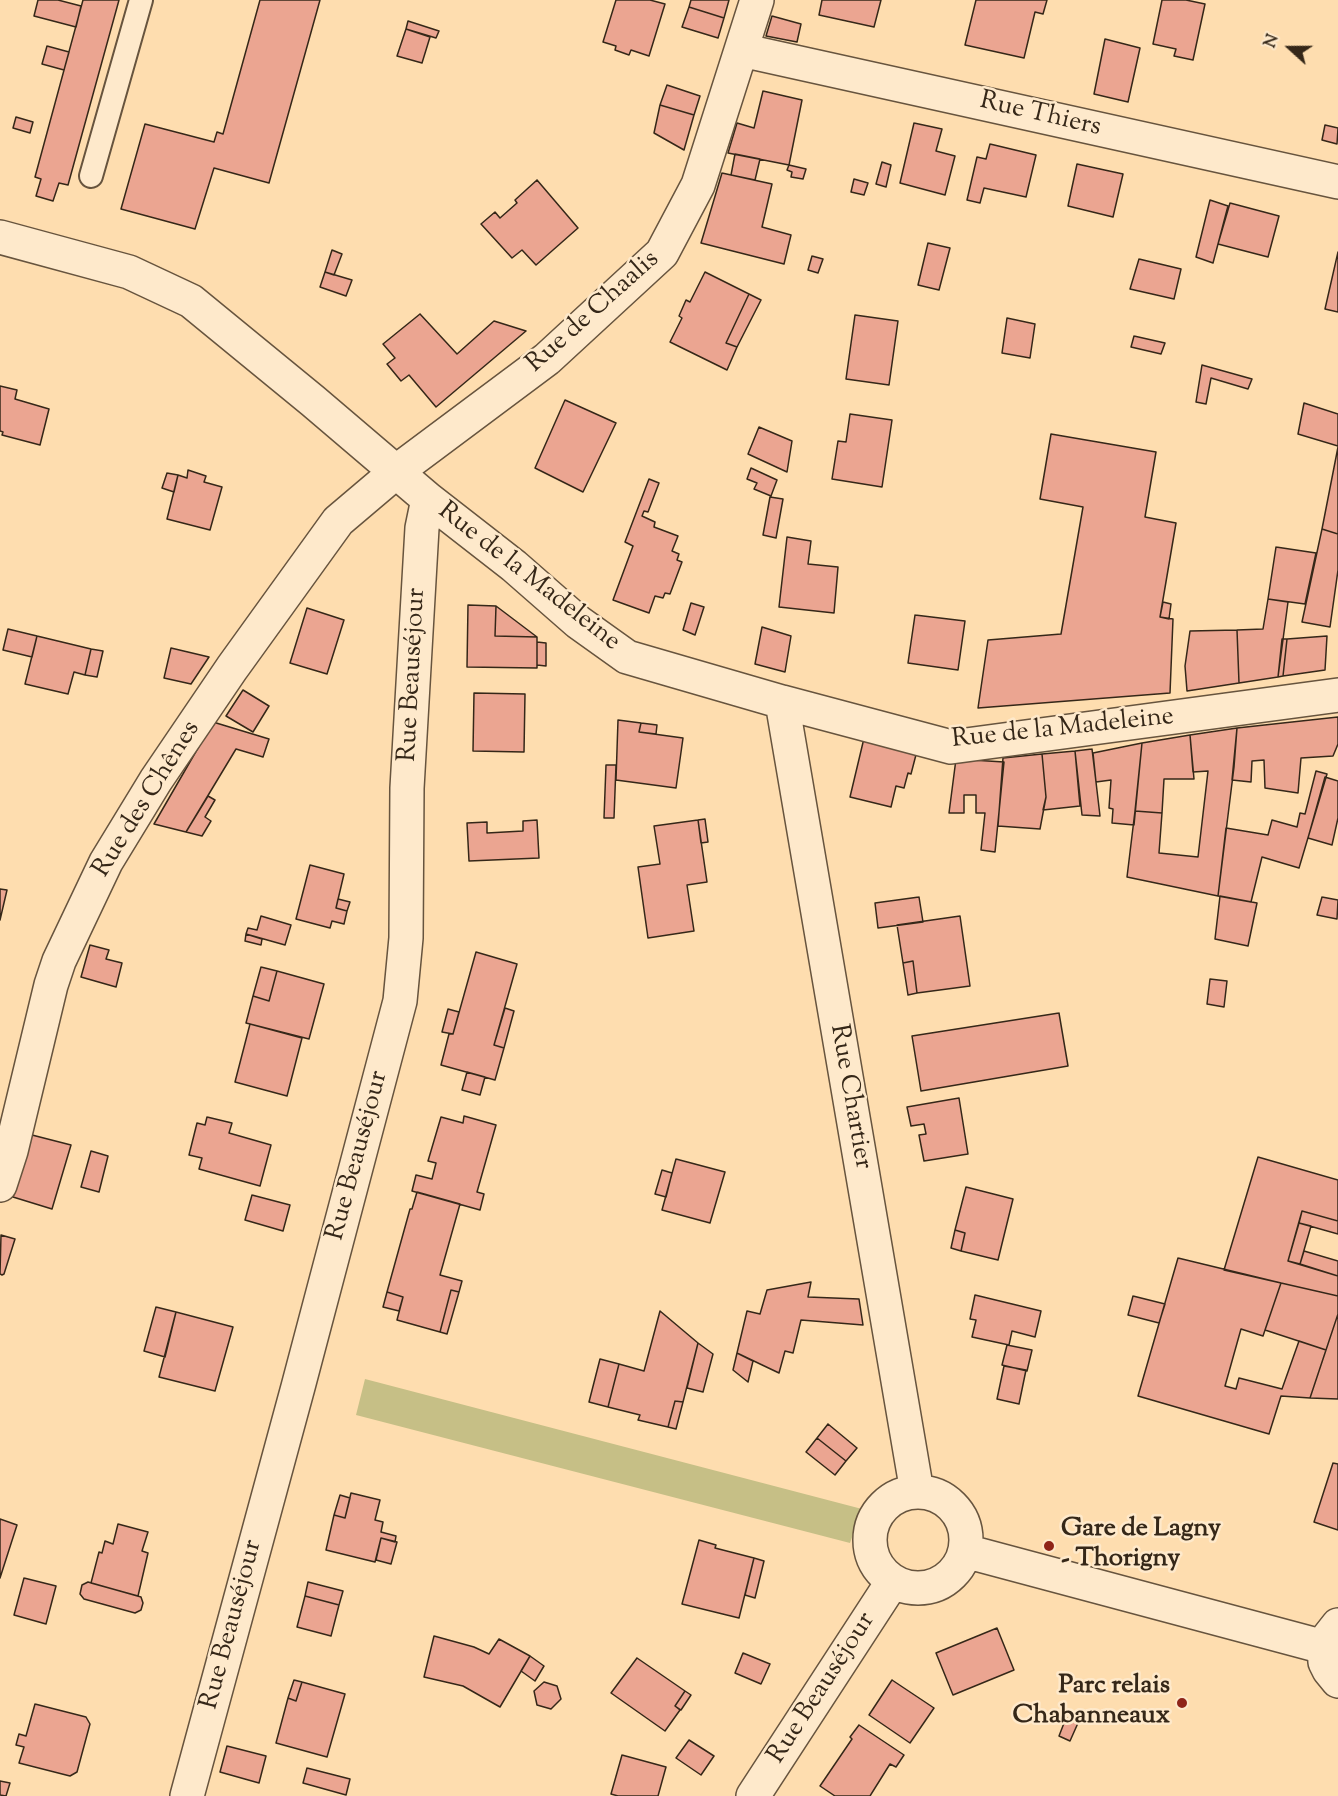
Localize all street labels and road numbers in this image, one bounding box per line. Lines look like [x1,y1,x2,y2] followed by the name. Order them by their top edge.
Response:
[976,87,1104,145] street label: Rue Thiers
[521,245,667,381] street label: Rue de Chaalis
[431,497,625,659] street label: Rue de la Madeleine
[394,587,434,763] street label: Rue Beauséjour
[950,703,1176,757] street label: Rue de la Madeleine
[88,716,208,884] street label: Rue des Chênes
[821,1022,877,1172] street label: Rue Chartier
[321,1068,397,1244] street label: Rue Beauséjour
[195,1537,271,1713] street label: Rue Beauséjour
[763,1608,883,1770] street label: Rue Beauséjour

